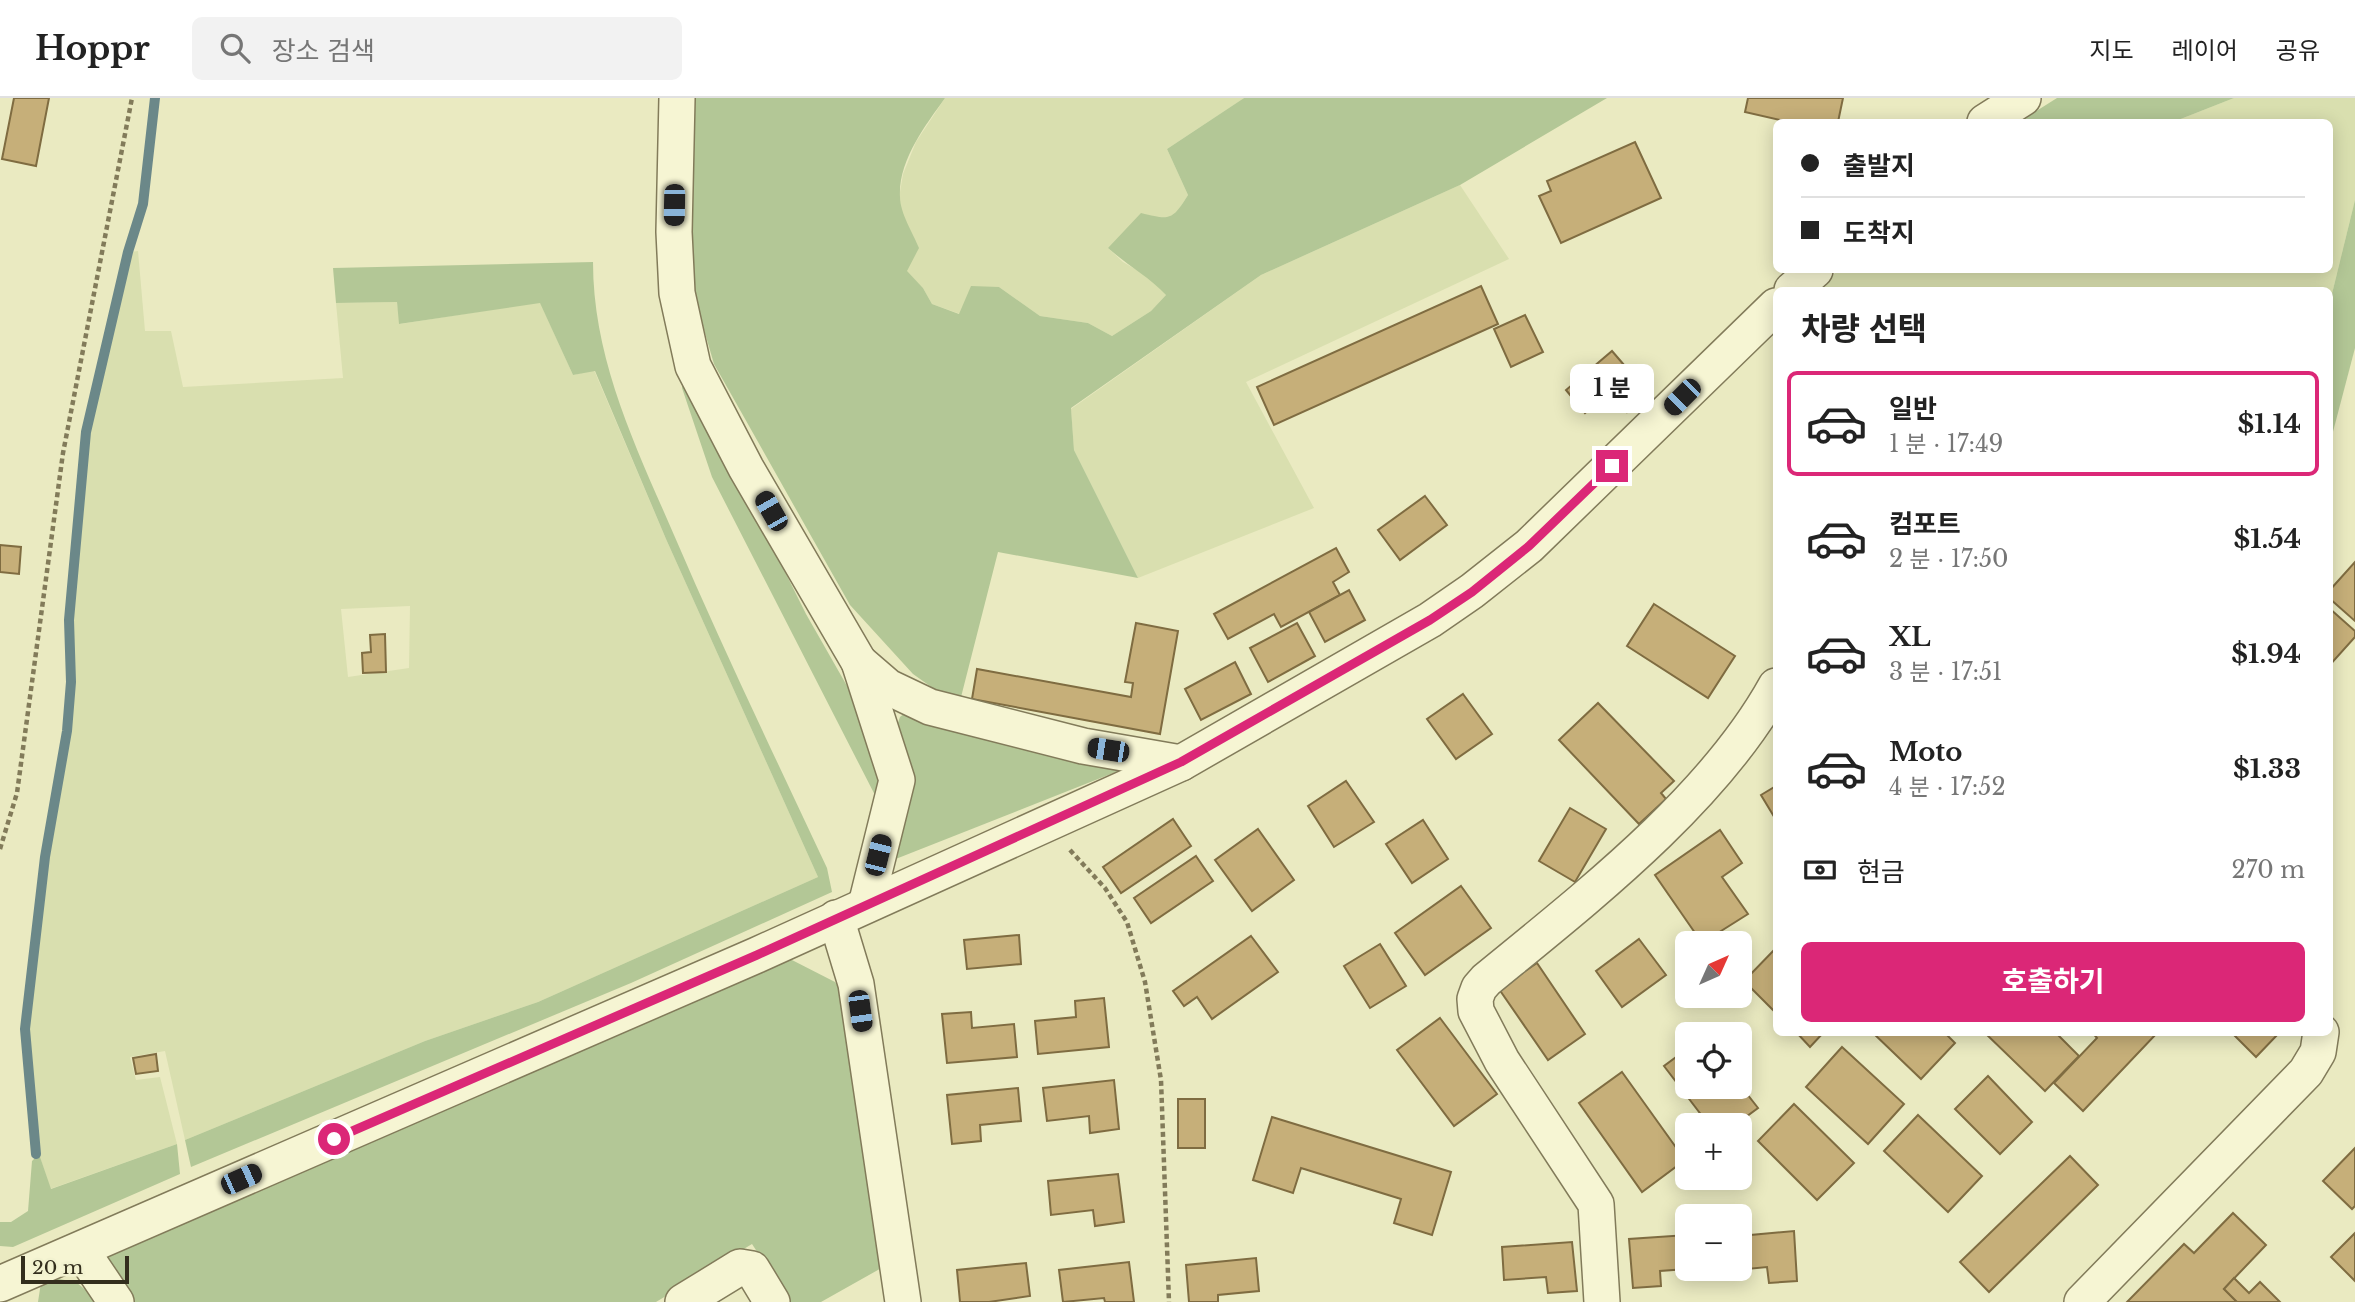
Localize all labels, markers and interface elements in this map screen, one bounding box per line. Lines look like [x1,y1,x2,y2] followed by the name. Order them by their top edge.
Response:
[192,17,682,80] search box
[35,28,150,69] text: Hoppr
[216,29,254,67] icon: search
[272,35,375,67] text: 장소 검색
[2089,36,2134,65] text: 지도
[2172,36,2238,65] text: 레이어
[2276,36,2320,65] text: 공유
[1843,150,1915,182] text: 출발지
[664,184,685,226] car
[1843,217,1915,249] text: 도착지
[1801,309,1927,349] text: 차량 선택
[1570,364,1654,414] callout: 1 분
[1593,374,1631,402] text: 1 분
[1660,375,1705,419] car
[1805,392,1868,455] icon: car
[1889,393,1937,425] text: 일반
[2238,408,2301,440] text: $1.14
[1889,430,2003,458] text: 1 분 · 17:49
[1596,450,1628,482] route end
[752,488,791,534] car
[1805,507,1868,570] icon: car
[1889,508,1961,540] text: 컴포트
[2233,523,2301,555] text: $1.54
[1889,545,2009,573] text: 2 분 · 17:50
[1889,621,1931,653] text: XL
[1805,622,1868,685] icon: car
[2231,638,2301,670] text: $1.94
[1889,658,2002,686] text: 3 분 · 17:51
[1086,736,1131,764] car
[1889,736,1962,768] text: Moto
[1805,737,1868,800] icon: car
[2233,753,2301,785] text: $1.33
[1889,773,2006,801] text: 4 분 · 17:52
[863,832,894,878] car
[1801,851,1839,889] icon: cash
[1857,856,1905,888] text: 현금
[2232,856,2305,884] text: 270 m
[1675,931,1752,1008] north arrow
[1675,931,1752,1281] map controls
[1801,942,2305,1022] button: 호출하기
[847,989,874,1033] car
[1675,1022,1752,1099] button: locate
[1675,1113,1752,1190] button: +
[318,1123,350,1155] route start
[218,1161,265,1197] car
[1675,1204,1752,1281] button: −
[21,1253,130,1285] scale bar
[32,1256,83,1279] text: 20 m

